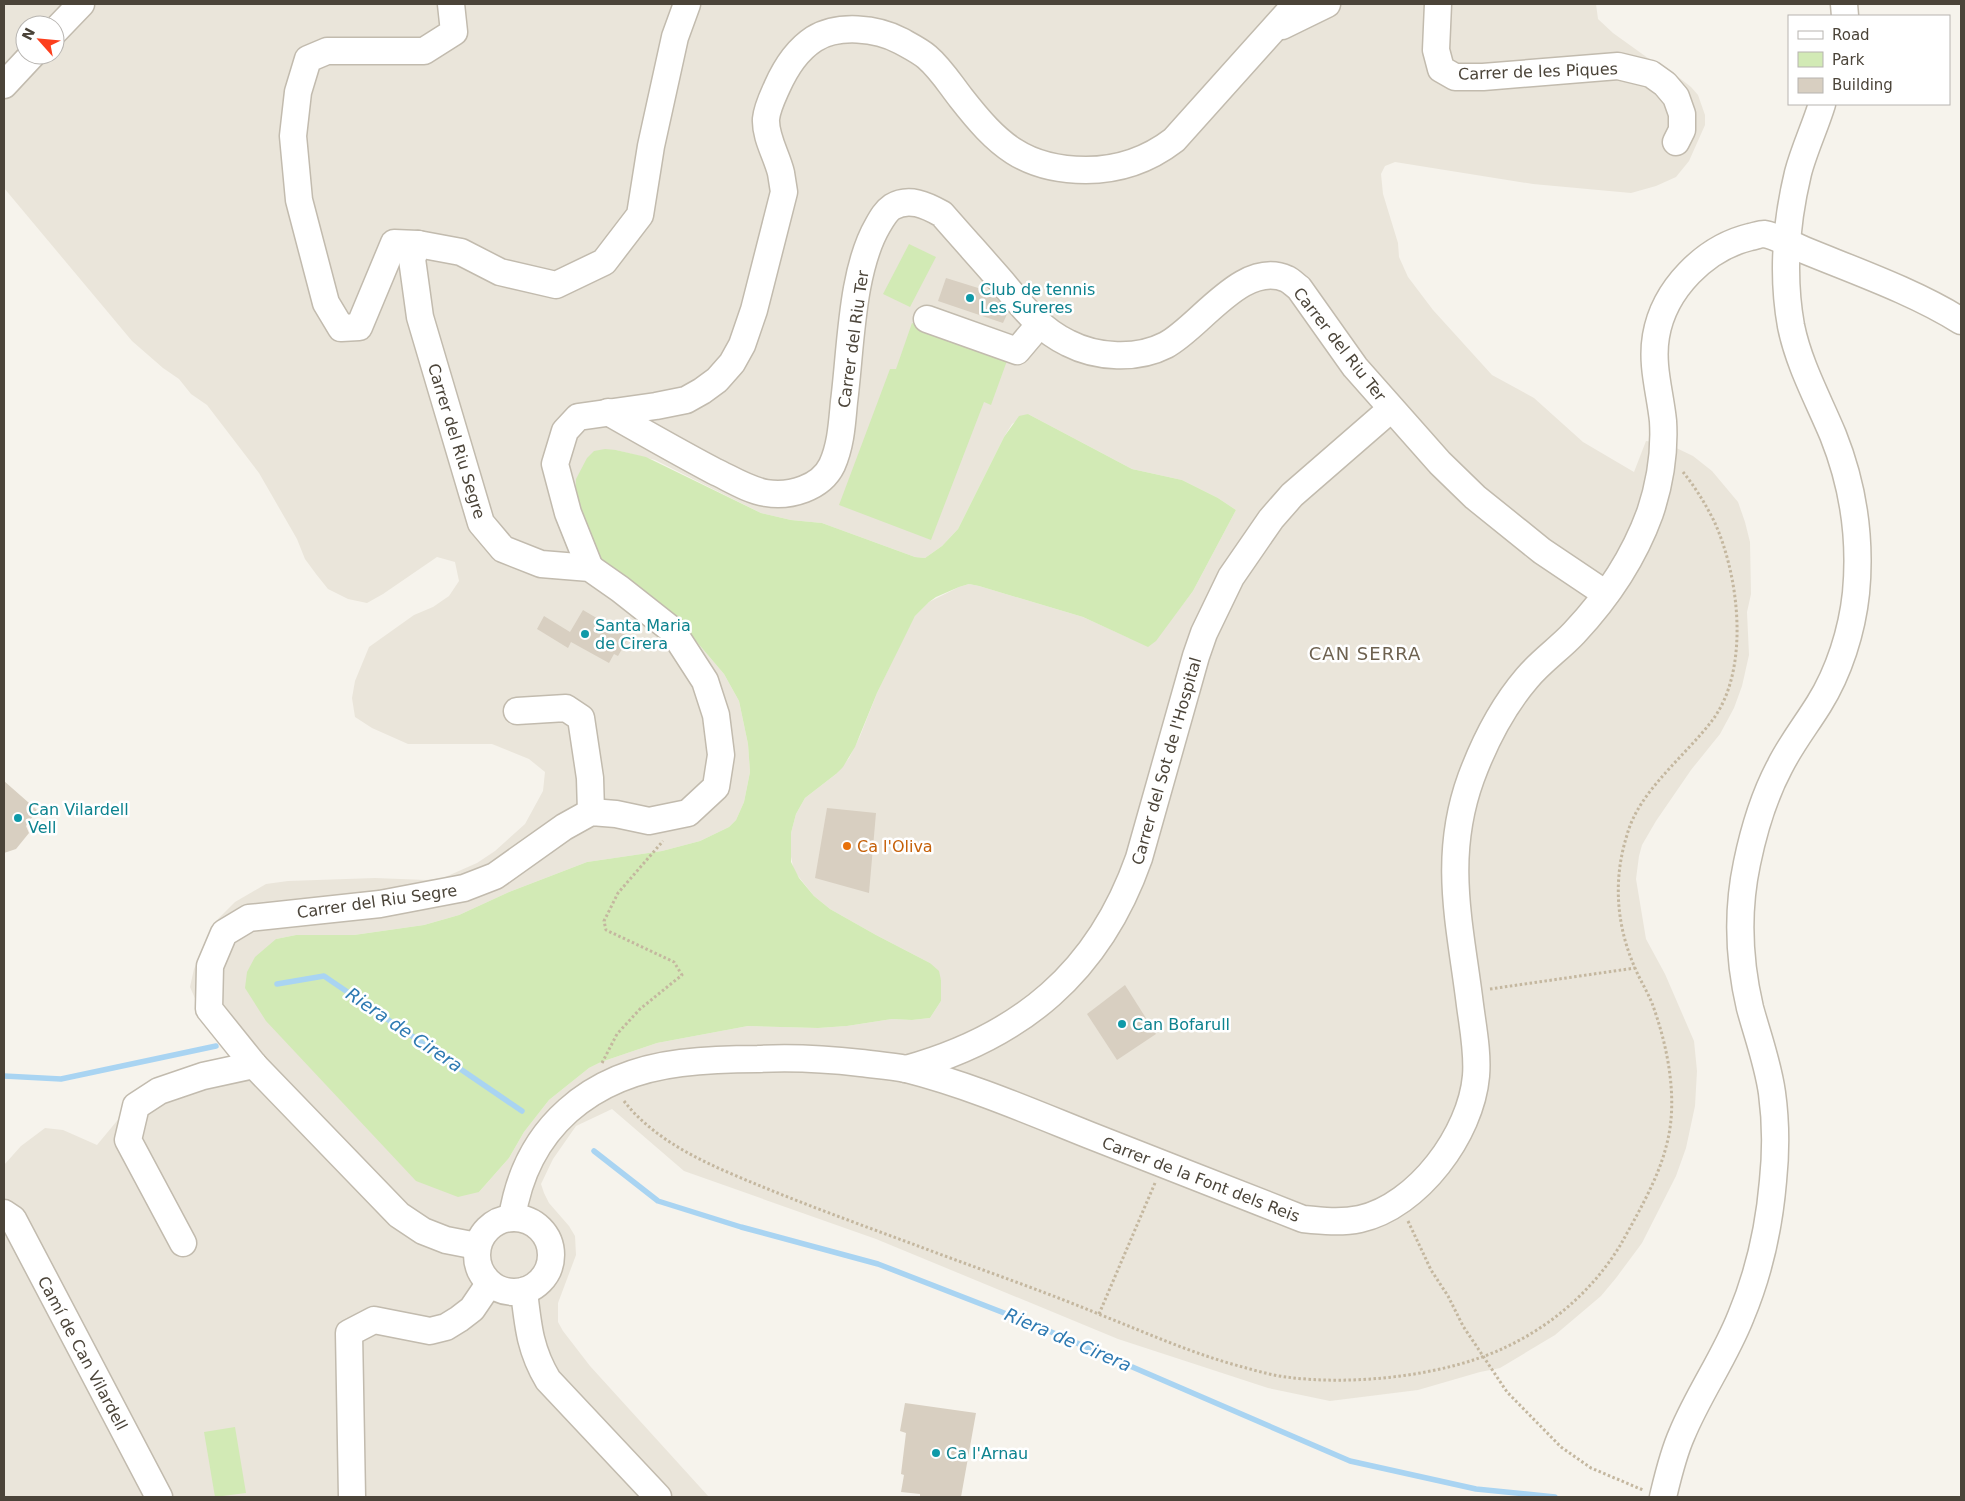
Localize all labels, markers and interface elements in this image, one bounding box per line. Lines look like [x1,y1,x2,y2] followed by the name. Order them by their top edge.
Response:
[15,15,65,65] north arrow
[1788,15,1950,105] legend
[19,25,38,43] text: N
[1832,26,1870,44] text: Road
[1832,51,1865,69] text: Park
[1458,59,1618,84] street label: Carrer de les Piques
[1832,76,1893,94] text: Building
[834,269,873,409] street label: Carrer del Riu Ter
[980,280,1095,317] place label: Club de tennis Les Sureres
[1289,284,1390,405] street label: Carrer del Riu Ter
[964,292,976,304] marker: Club de tennis Les Sureres
[424,361,489,521] street label: Carrer del Riu Segre
[595,616,691,653] place label: Santa Maria de Cirera
[579,628,591,640] marker: Santa Maria de Cirera
[1309,643,1421,664] district label: CAN SERRA
[1128,655,1205,867] street label: Carrer del Sot de l'Hospital
[28,800,129,837] place label: Can Vilardell Vell
[12,812,24,824] marker: Can Vilardell Vell
[857,837,933,856] place label: Ca l'Oliva
[841,840,853,852] marker: Ca l'Oliva
[296,881,458,922] street label: Carrer del Riu Segre
[342,983,466,1076] water label: Riera de Cirera
[1132,1015,1230,1034] place label: Can Bofarull
[1116,1018,1128,1030] marker: Can Bofarull
[1099,1133,1302,1226] street label: Carrer de la Font dels Reis
[34,1273,131,1434] street label: Camí de Can Vilardell
[1002,1303,1135,1376] water label: Riera de Cirera
[946,1444,1028,1463] place label: Ca l'Arnau
[930,1447,942,1459] marker: Ca l'Arnau

